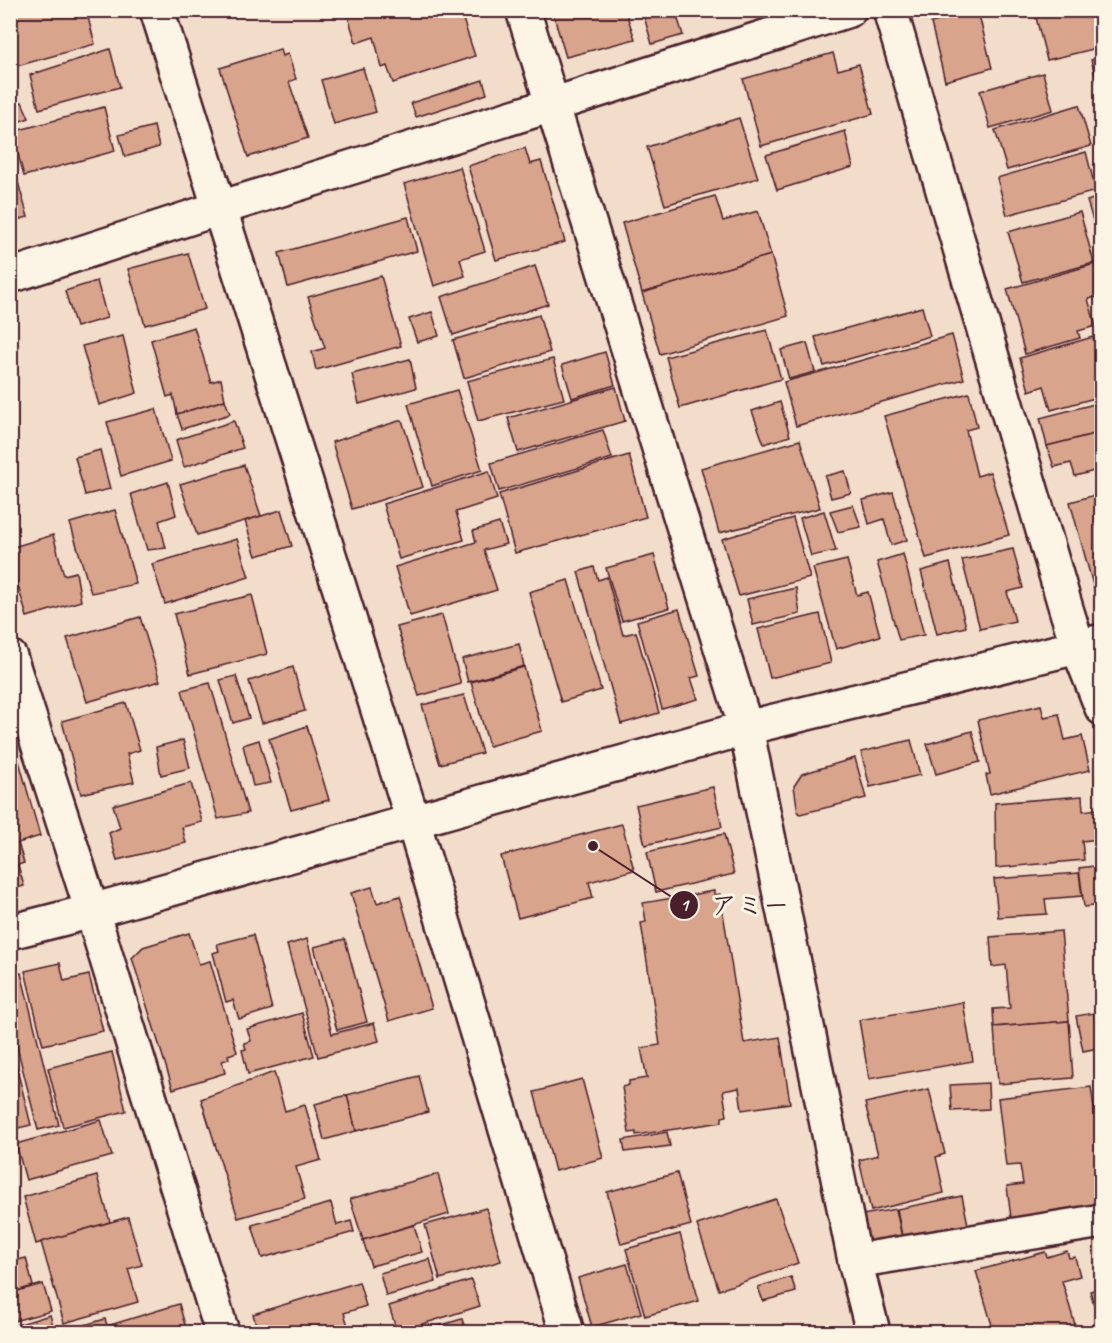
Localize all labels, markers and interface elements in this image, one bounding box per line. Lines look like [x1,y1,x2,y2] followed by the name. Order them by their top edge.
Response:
[669,883,801,927] callout: アミー
[711,889,789,922] text: アミー
[680,894,690,916] text: 1

